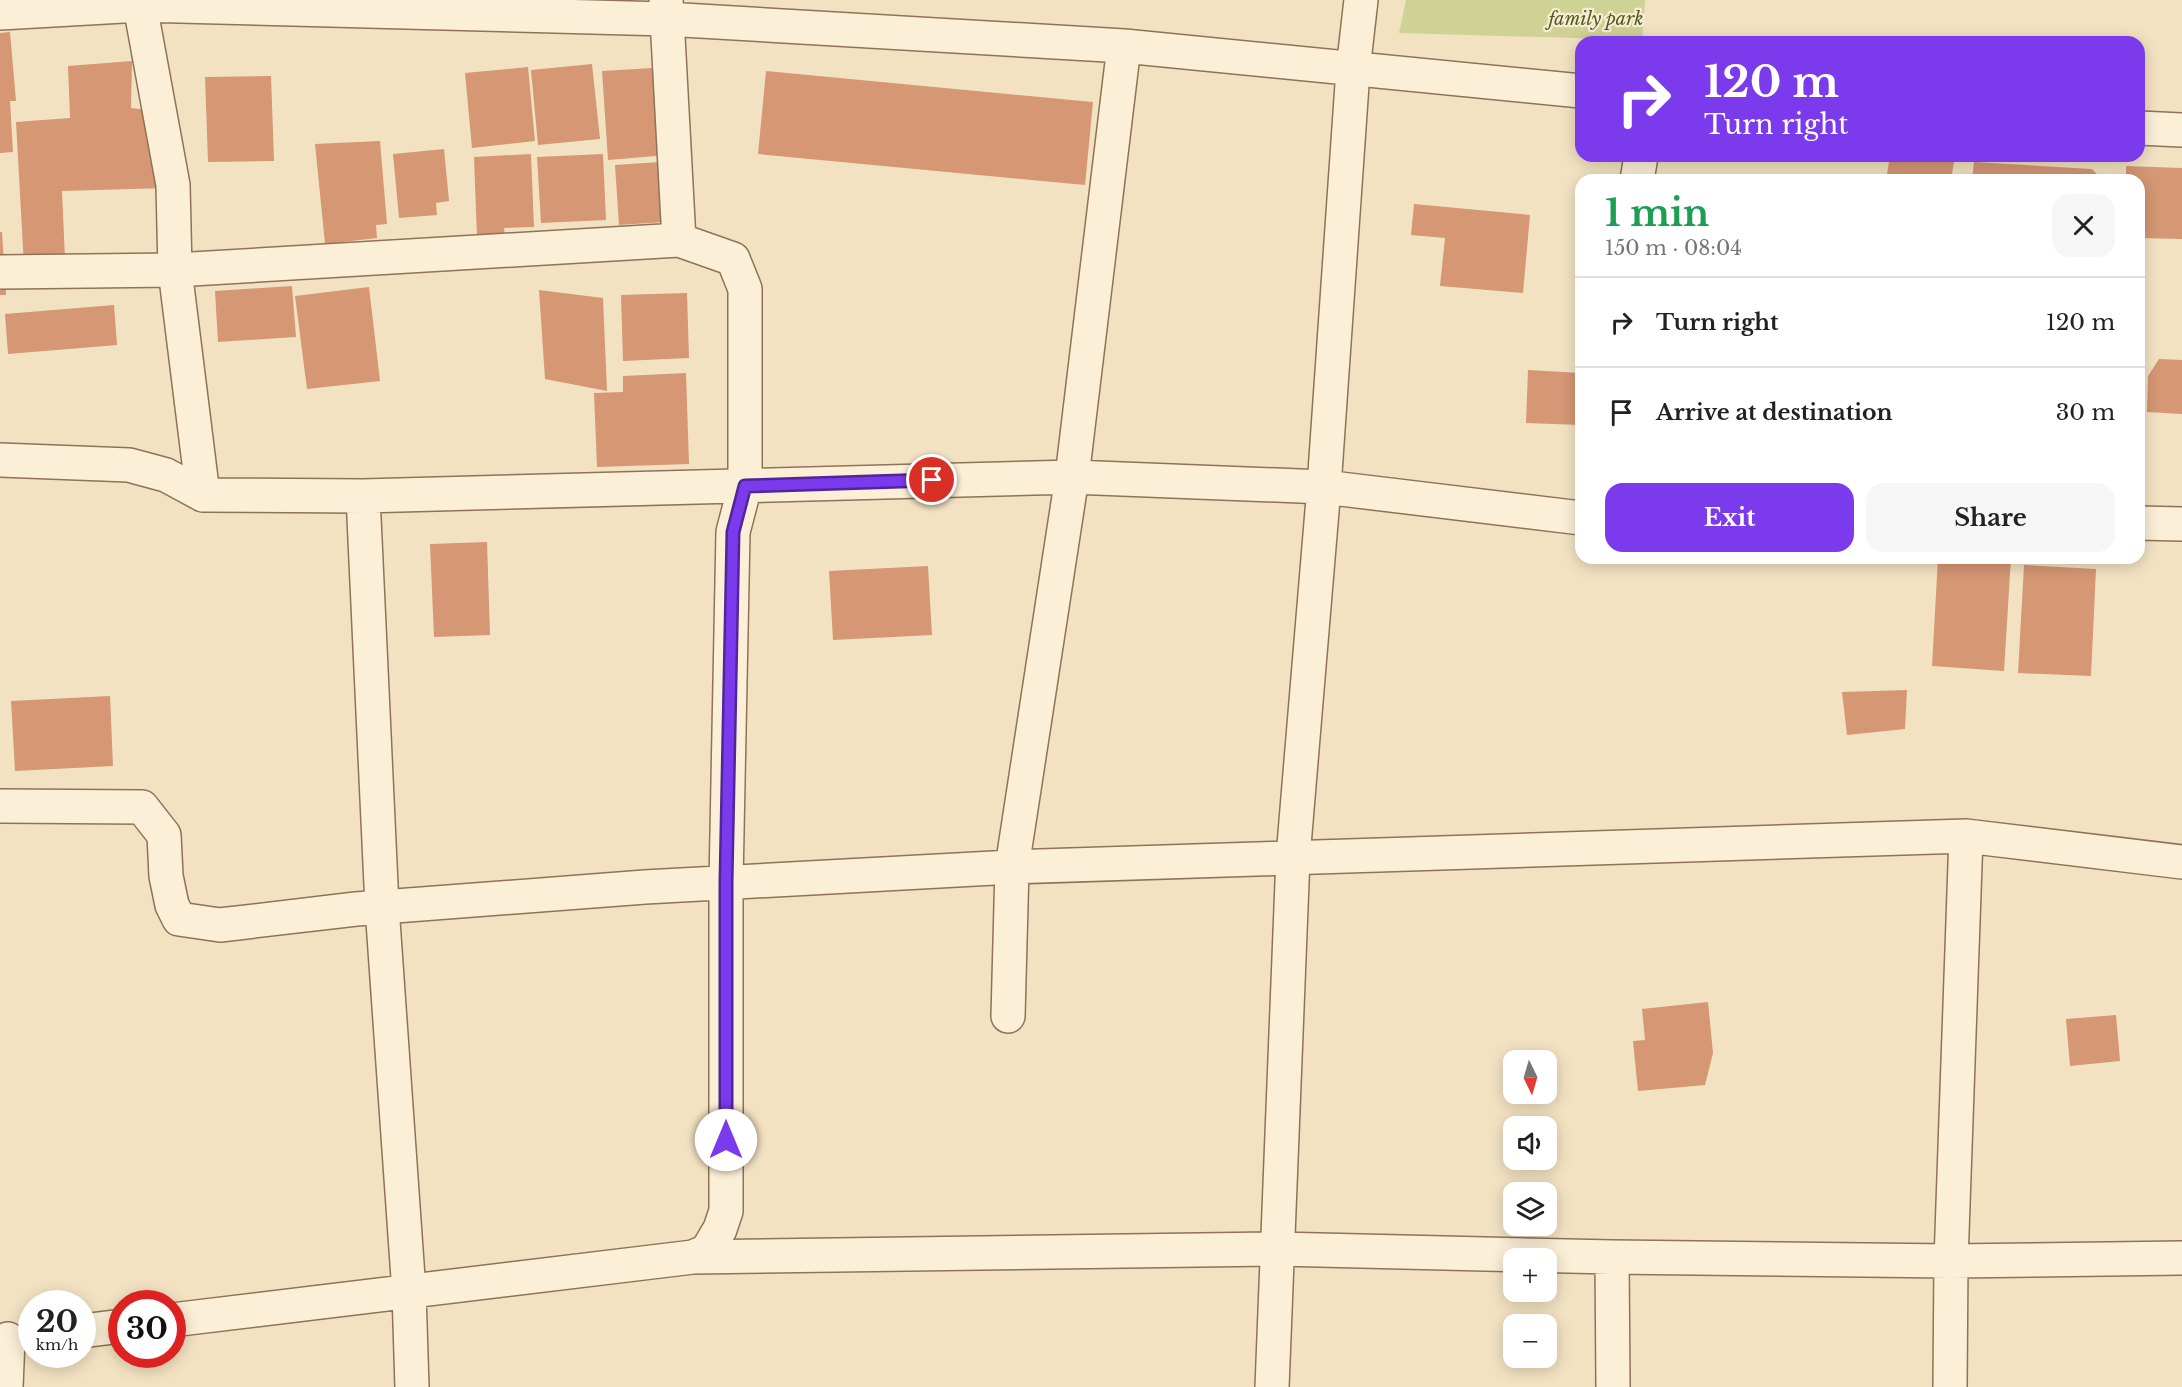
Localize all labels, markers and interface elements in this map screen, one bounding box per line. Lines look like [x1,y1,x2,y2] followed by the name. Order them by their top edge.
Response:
[1545,8,1643,30] park label: family park
[1704,56,1839,108] text: 120 m
[1605,60,1683,138] icon: right
[1704,108,1848,141] text: Turn right
[1605,191,1709,236] text: 1 min
[2052,194,2115,257] button: close
[1605,236,1742,260] text: 150 m · 08:04
[1605,306,1638,339] icon: right
[1656,309,1778,336] text: Turn right
[2046,309,2115,336] text: 120 m
[1605,396,1638,429] icon: arrive
[1656,399,1893,426] text: Arrive at destination
[2056,399,2115,426] text: 30 m
[906,454,957,505] pin
[915,463,948,496] icon: arrive
[1605,483,1854,552] button: Exit
[1866,483,2115,552] button: Share
[1503,1050,1557,1104] north arrow
[1503,1050,1557,1368] map controls
[694,1108,758,1172] position arrow
[1503,1116,1557,1170] button: sound
[1503,1182,1557,1236] button: layers
[1503,1248,1557,1302] button: +
[108,1290,186,1368] speed limit sign: 30
[36,1303,78,1340] text: 20
[1503,1314,1557,1368] button: −
[36,1335,78,1354] text: km/h

